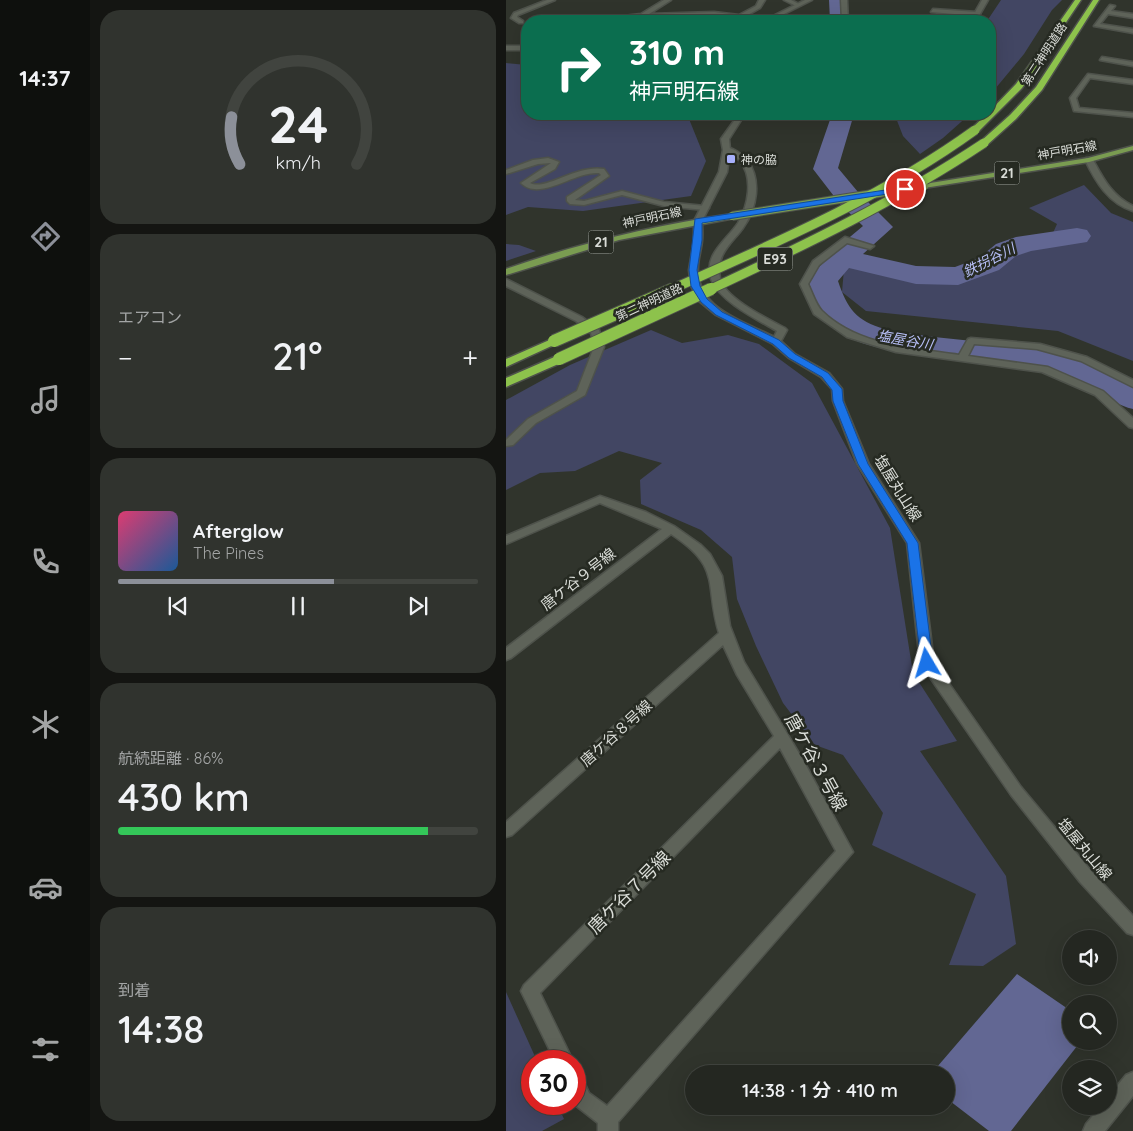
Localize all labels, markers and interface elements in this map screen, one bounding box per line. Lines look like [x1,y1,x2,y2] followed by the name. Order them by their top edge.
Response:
[1018,20,1070,88] street label: 第二神明道路
[629,30,725,74] text: 310 m
[546,35,611,100] icon: right
[19,64,71,92] text: 14:37
[629,77,739,105] text: 神戸明石線
[268,91,328,156] text: 24
[1036,137,1098,163] street label: 神戸明石線
[275,151,321,173] text: km/h
[741,152,777,167] place label: 神の脇
[725,153,737,165] marker: 神の脇
[994,162,1020,184] road number: 21
[884,168,926,210] pin
[891,175,919,203] icon: arrive
[621,203,683,231] street label: 神戸明石線
[28,219,63,254] icon: directions
[588,230,614,253] road number: 21
[960,238,1020,281] water label: 鉄拐谷川
[758,248,792,270] road number: E93
[613,280,685,324] street label: 第二神明道路
[118,307,182,327] text: エアコン
[876,326,936,354] water label: 塩屋谷川
[272,332,322,380] text: 21°
[118,340,133,375] text: −
[462,340,478,375] text: +
[28,382,63,417] icon: music
[870,451,926,525] street label: 塩屋丸山線
[193,519,284,543] text: Afterglow
[193,543,264,563] text: The Pines
[28,544,63,579] icon: phone
[537,544,619,614] street label: 唐ケ谷９号線
[164,592,192,620] icon: previous
[284,592,312,620] icon: pause
[404,592,432,620] icon: next
[900,636,952,688] position arrow
[576,696,656,770] street label: 唐ケ谷８号線
[28,707,63,742] icon: climate
[780,709,852,815] street label: 唐ケ谷３号線
[118,748,224,768] text: 航続距離 · 86%
[118,773,250,821] text: 430 km
[1054,814,1116,884] street label: 塩屋丸山線
[583,846,675,938] street label: 唐ケ谷７号線
[28,870,63,905] icon: car
[1062,930,1117,1115] map controls
[1062,930,1117,985] button: sound
[118,980,150,1000] text: 到着
[1062,995,1117,1050] button: search
[118,1005,204,1053] text: 14:38
[28,1032,63,1067] icon: filters
[521,1050,586,1115] speed limit sign: 30
[1062,1060,1117,1115] button: layers
[742,1078,898,1102] text: 14:38 · 1 分 · 410 m

